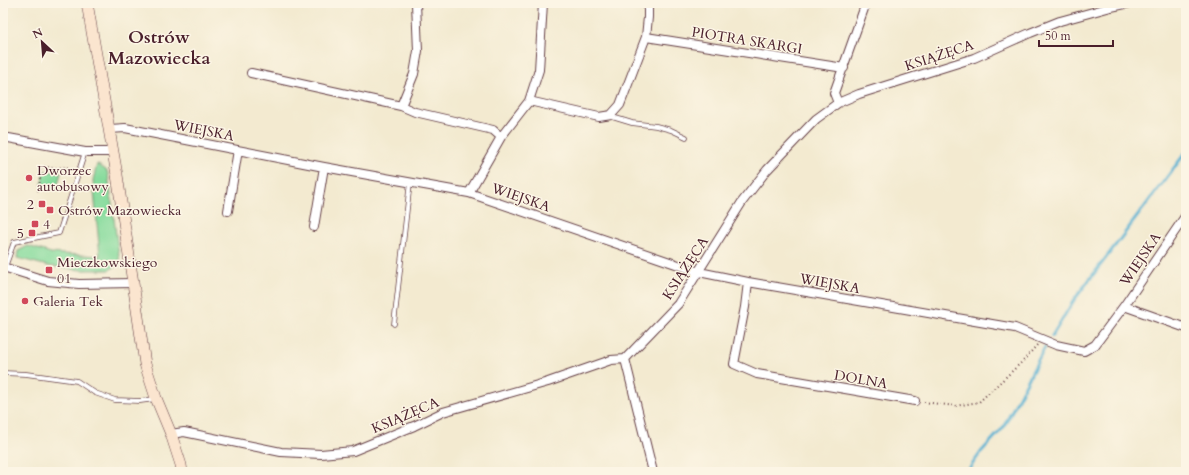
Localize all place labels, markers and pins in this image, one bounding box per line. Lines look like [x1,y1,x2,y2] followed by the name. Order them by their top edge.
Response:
[37,161,109,196] place label: Dworzec autobusowy
[24,173,34,183] marker: Dworzec autobusowy
[27,195,34,214] place label: 2
[37,199,47,209] marker: 2
[58,201,181,220] place label: Ostrów Mazowiecka
[45,205,55,215] marker: Ostrów Mazowiecka
[43,215,50,234] place label: 4
[30,219,40,229] marker: 4
[17,224,24,243] place label: 5
[27,228,37,238] marker: 5
[57,253,158,288] place label: Mieczkowskiego 01
[44,265,54,275] marker: Mieczkowskiego 01
[33,292,104,311] place label: Galeria Tek
[20,296,30,306] marker: Galeria Tek

